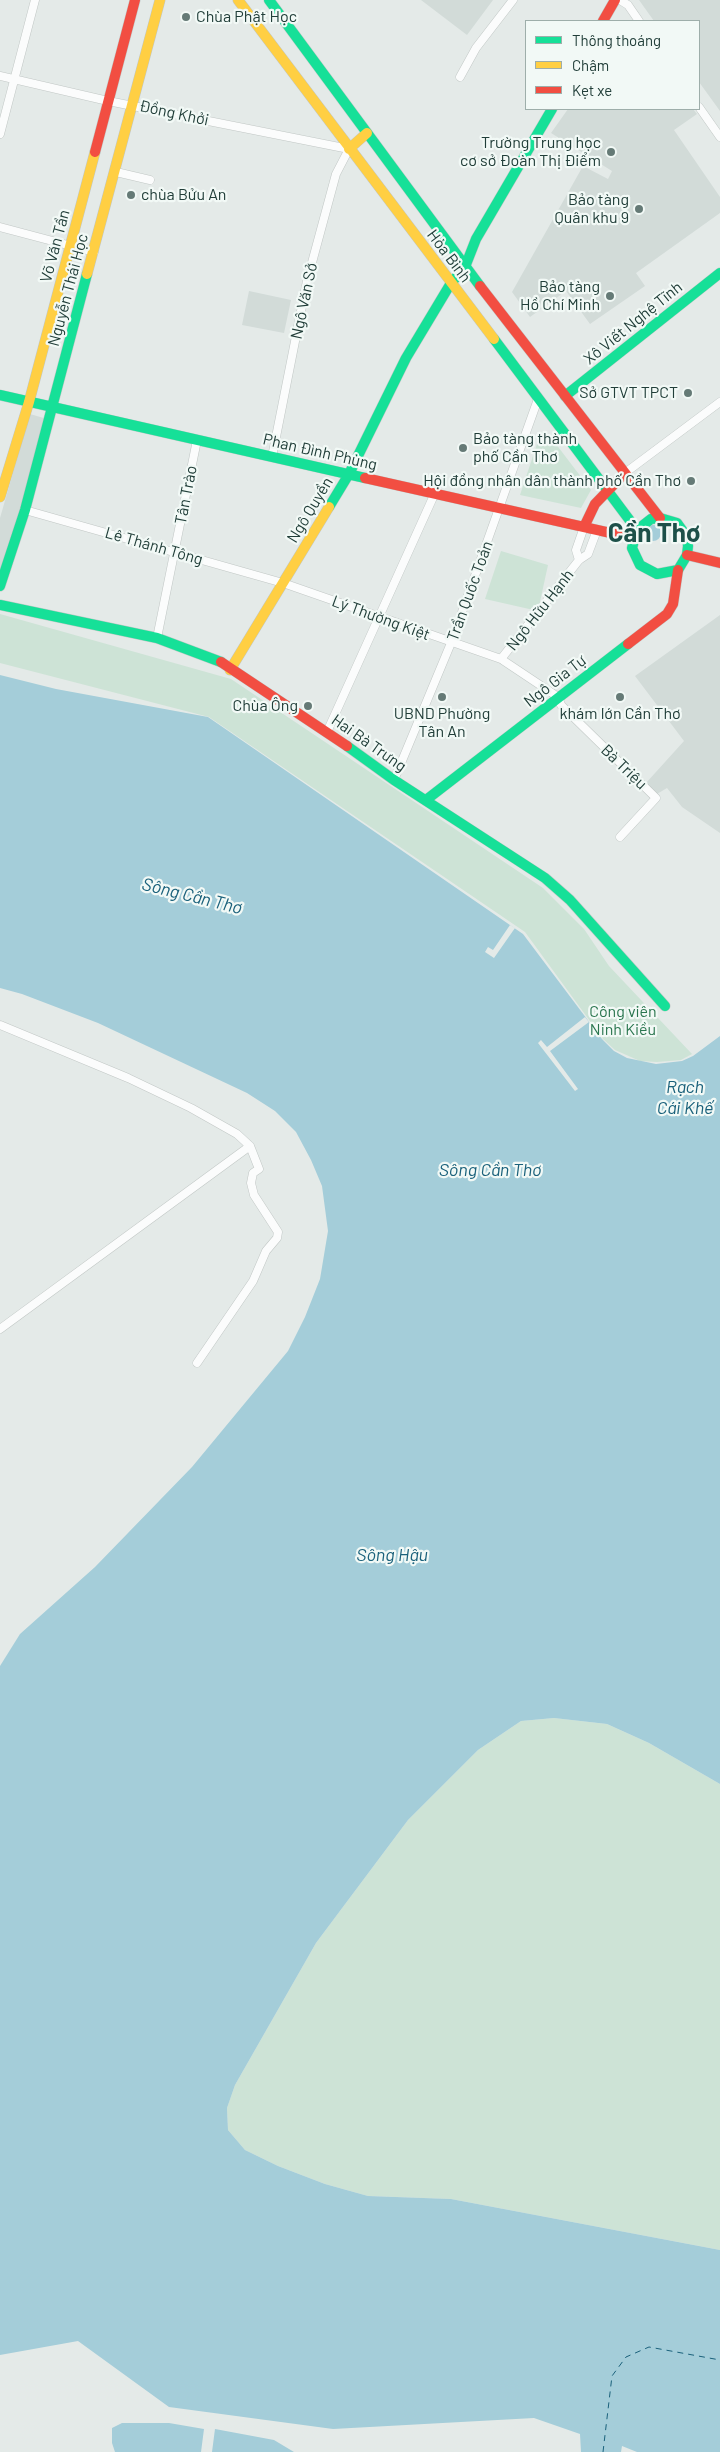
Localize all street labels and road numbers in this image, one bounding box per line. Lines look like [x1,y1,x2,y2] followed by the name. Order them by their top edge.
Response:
[137,96,211,130] street label: Đồng Khởi
[36,207,74,285] street label: Võ Văn Tần
[423,226,475,286] street label: Hòa Bình
[44,232,92,348] street label: Nguyễn Thái Học
[287,261,321,341] street label: Ngô Văn Sở
[580,277,686,369] street label: Xô Viết Nghệ Tĩnh
[261,430,379,474] street label: Phan Đình Phùng
[171,464,201,526] street label: Tân Trào
[283,474,337,546] street label: Ngô Quyền
[103,523,205,569] street label: Lê Thánh Tông
[443,538,497,644] street label: Trần Quốc Toản
[502,566,578,654] street label: Ngô Hữu Hạnh
[329,591,433,645] street label: Lý Thường Kiệt
[520,651,590,711] street label: Ngô Gia Tự
[328,710,410,776] street label: Hai Bà Trưng
[597,740,651,794] street label: Bà Triệu

